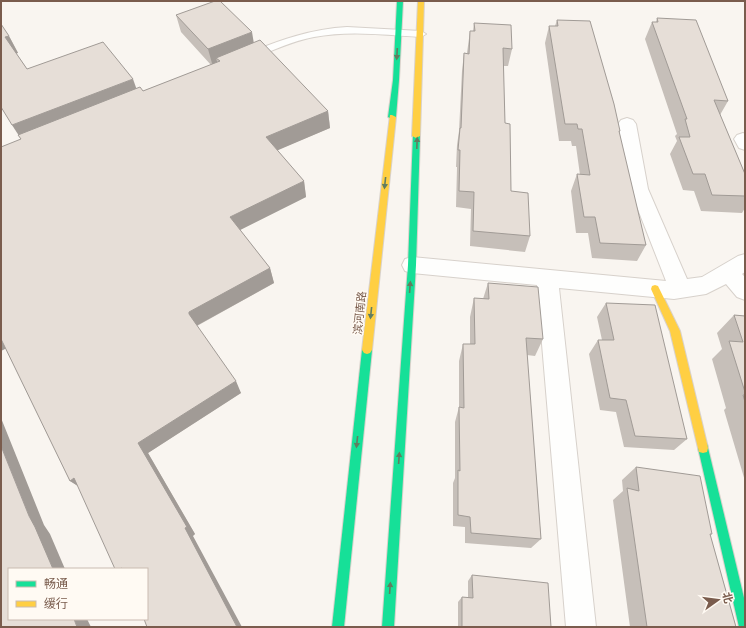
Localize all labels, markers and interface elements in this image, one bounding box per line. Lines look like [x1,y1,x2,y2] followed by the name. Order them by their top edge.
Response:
[394,48,401,60] one-way arrow
[413,137,420,149] one-way arrow
[382,177,388,189] one-way arrow
[407,281,414,293] one-way arrow
[349,290,369,336] street label: 滨河南路
[368,307,374,319] one-way arrow
[354,436,361,448] one-way arrow
[396,452,403,464] one-way arrow
[8,568,148,620] legend
[44,575,68,592] text: 畅通
[698,580,738,620] north arrow
[387,582,394,594] one-way arrow
[720,590,737,605] text: 北
[44,595,68,612] text: 缓行

